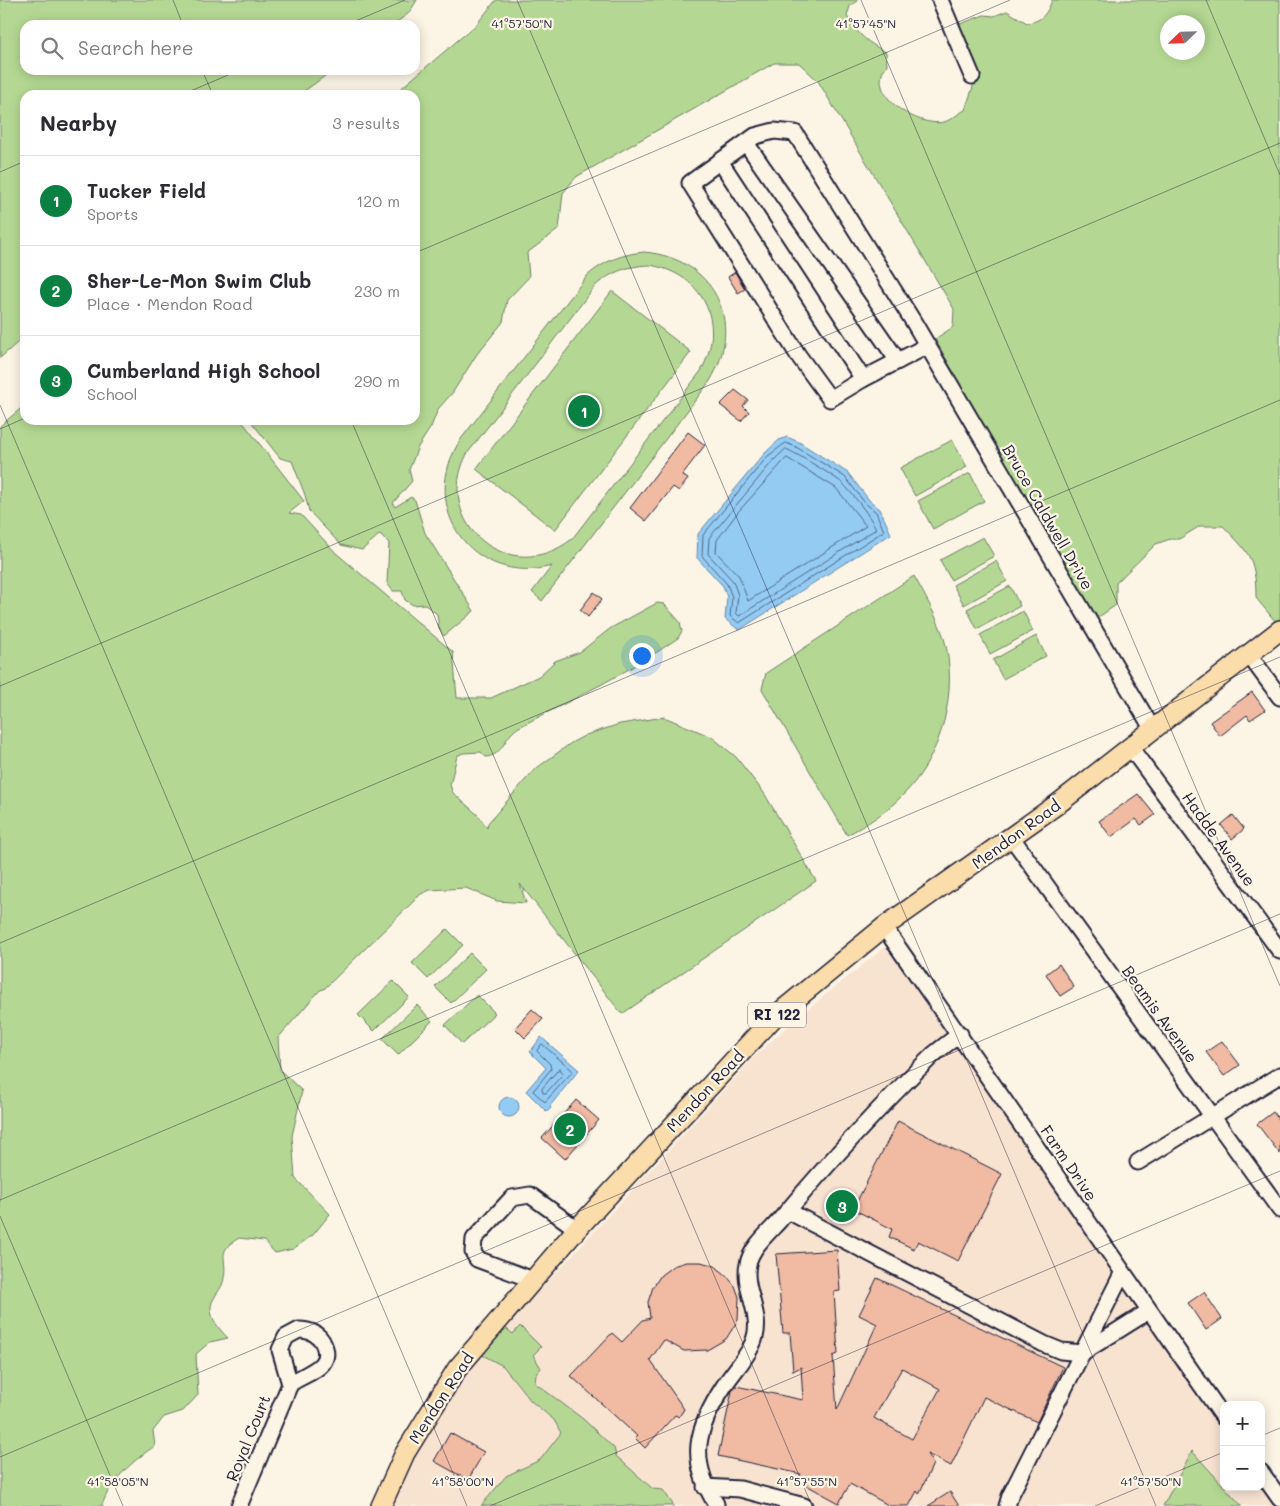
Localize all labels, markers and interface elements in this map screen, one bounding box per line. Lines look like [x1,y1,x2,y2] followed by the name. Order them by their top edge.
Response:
[492,15,552,31] text: 41°57'50"N
[836,15,896,31] text: 41°57'45"N
[1160,15,1205,60] north arrow
[20,20,420,75] search box
[38,34,66,62] icon: search
[78,35,194,60] text: Search here
[40,109,117,136] text: Nearby
[332,112,400,133] text: 3 results
[87,178,206,203] text: Tucker Field
[52,190,60,211] text: 1
[356,190,400,211] text: 120 m
[87,203,138,224] text: Sports
[87,268,311,293] text: Sher-Le-Mon Swim Club
[52,280,60,301] text: 2
[354,280,400,301] text: 230 m
[87,293,252,314] text: Place · Mendon Road
[87,358,320,383] text: Cumberland High School
[51,370,61,391] text: 3
[354,370,400,391] text: 290 m
[87,383,137,404] text: School
[568,392,600,430] pin: 1
[998,440,1099,593] street label: Bruce Caldwell Drive
[629,643,655,669] your location
[1178,787,1261,890] street label: Hadde Avenue
[967,794,1064,873] street label: Mendon Road
[1118,961,1203,1067] street label: Beamis Avenue
[748,1002,806,1028] road number: RI 122
[661,1045,748,1136] street label: Mendon Road
[554,1110,586,1148] pin: 2
[1036,1121,1102,1205] street label: Farm Drive
[826,1187,858,1225] pin: 3
[403,1348,478,1447] street label: Mendon Road
[221,1391,274,1484] street label: Royal Court
[1220,1401,1265,1491] map controls
[1220,1401,1265,1446] button: +
[1220,1446,1265,1491] button: −
[87,1473,149,1489] text: 41°58'05"N
[432,1473,494,1489] text: 41°58'00"N
[777,1473,837,1489] text: 41°57'55"N
[1121,1473,1181,1489] text: 41°57'50"N

